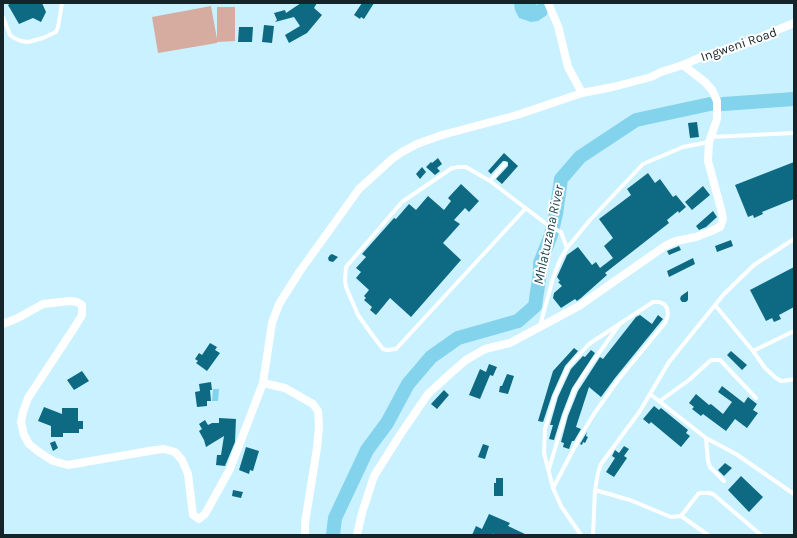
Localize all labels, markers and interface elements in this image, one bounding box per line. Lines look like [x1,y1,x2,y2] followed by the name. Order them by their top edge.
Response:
[699,25,779,65] street label: Ingweni Road
[530,184,568,286] water label: Mhlatuzana River

